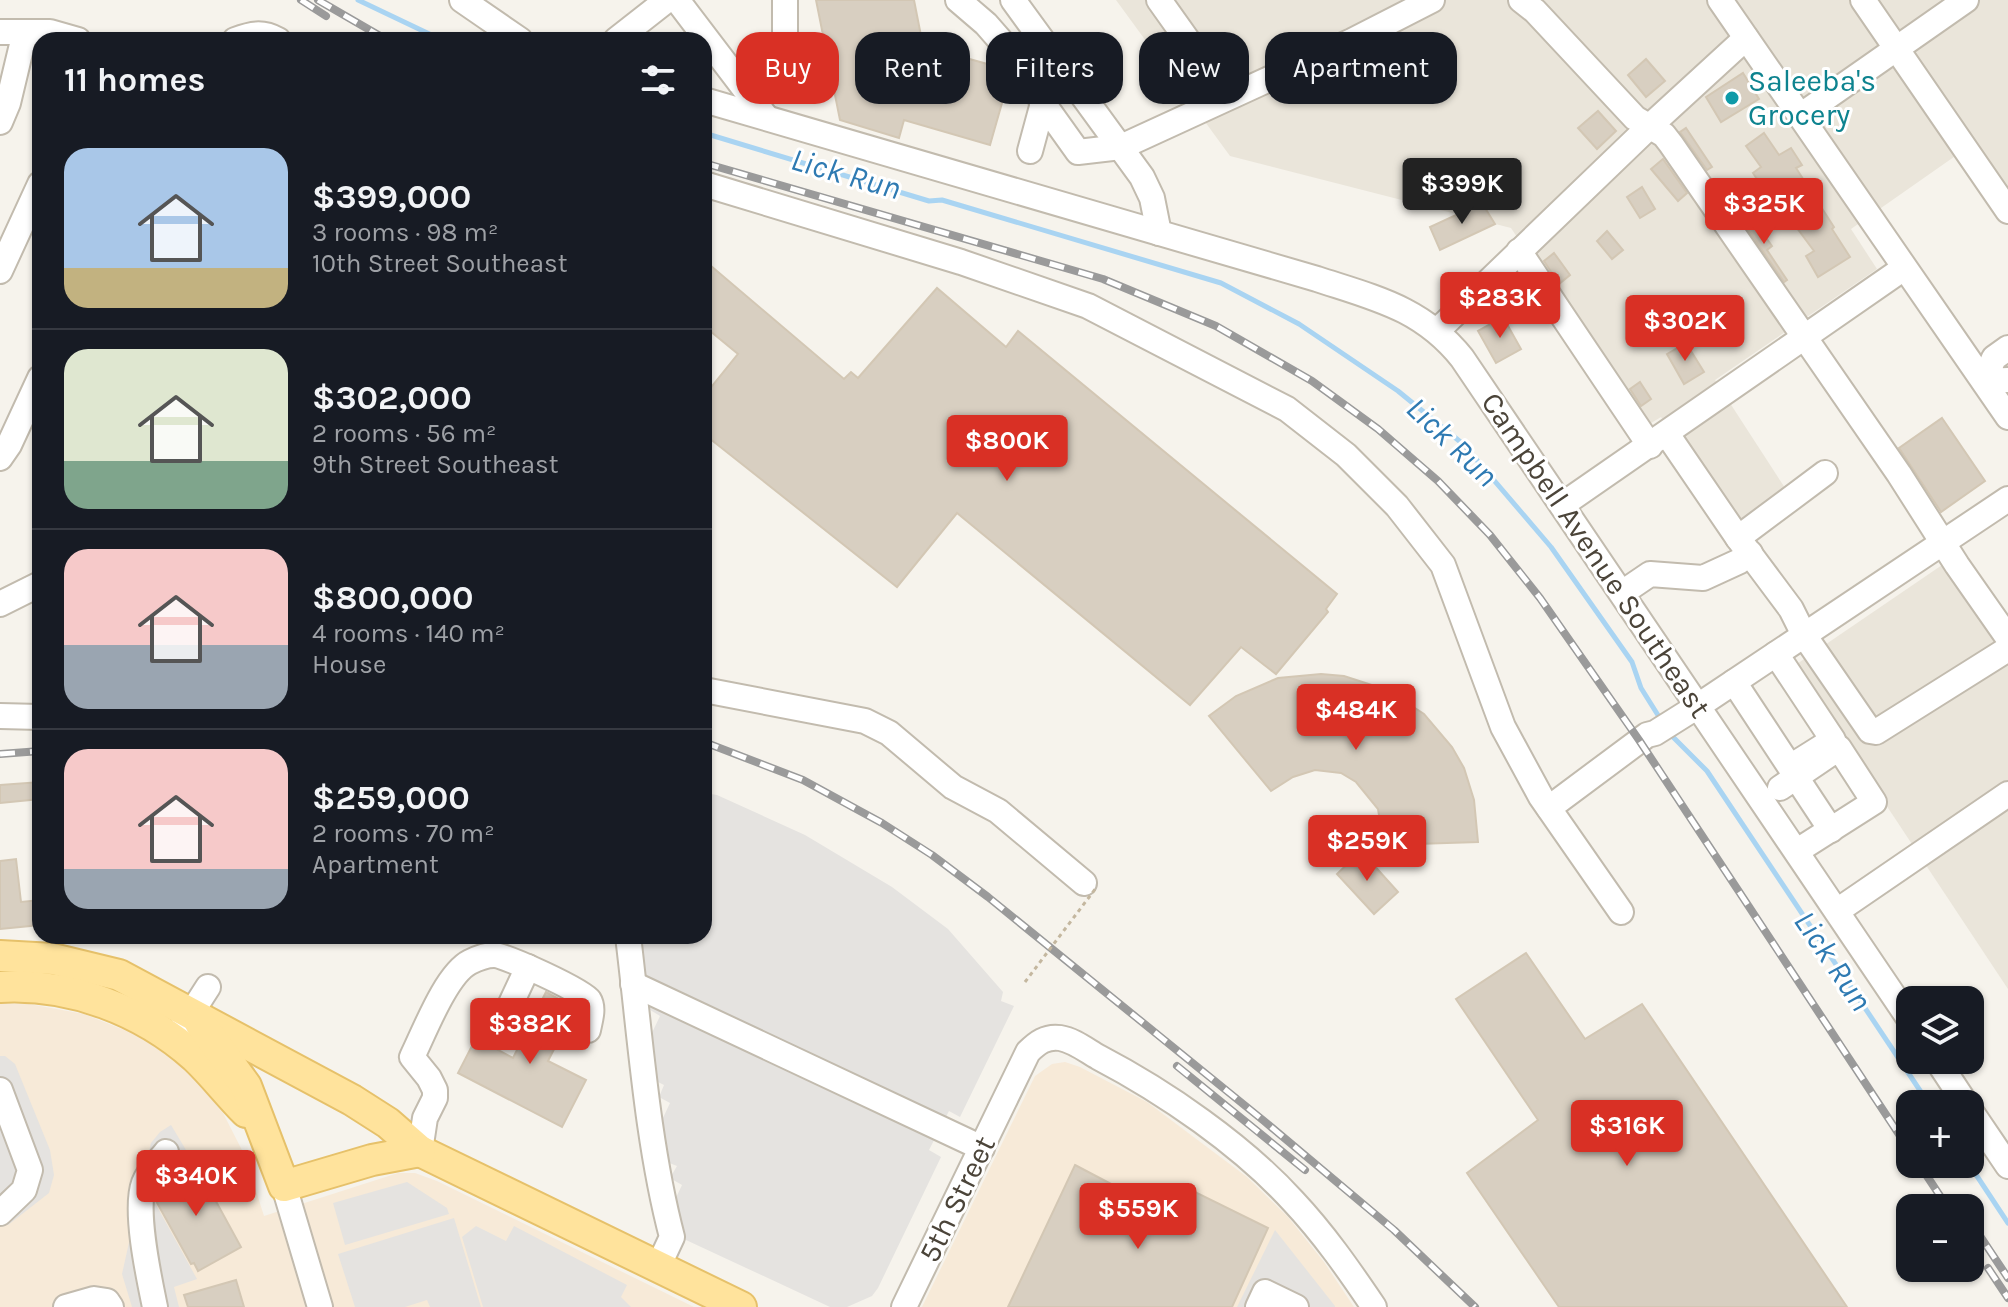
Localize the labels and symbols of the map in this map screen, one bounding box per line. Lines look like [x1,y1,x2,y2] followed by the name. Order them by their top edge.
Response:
[1748,63,1876,133] place label: Saleeba's Grocery
[1723,89,1741,107] marker: Saleeba's Grocery
[787,141,905,207] water label: Lick Run
[1406,158,1518,226] pin: $399K
[1708,178,1820,246] pin: $325K
[1444,272,1556,340] pin: $283K
[1629,295,1741,363] pin: $302K
[1474,386,1718,724] street label: Campbell Avenue Southeast
[1399,390,1505,494] water label: Lick Run
[951,415,1063,483] pin: $800K
[1300,684,1412,752] pin: $484K
[1311,815,1423,883] pin: $259K
[1786,904,1880,1018] water label: Lick Run
[474,998,586,1066] pin: $382K
[1571,1100,1683,1168] pin: $316K
[911,1130,1003,1268] street label: 5th Street
[140,1150,252,1218] pin: $340K
[1082,1183,1194,1251] pin: $559K

